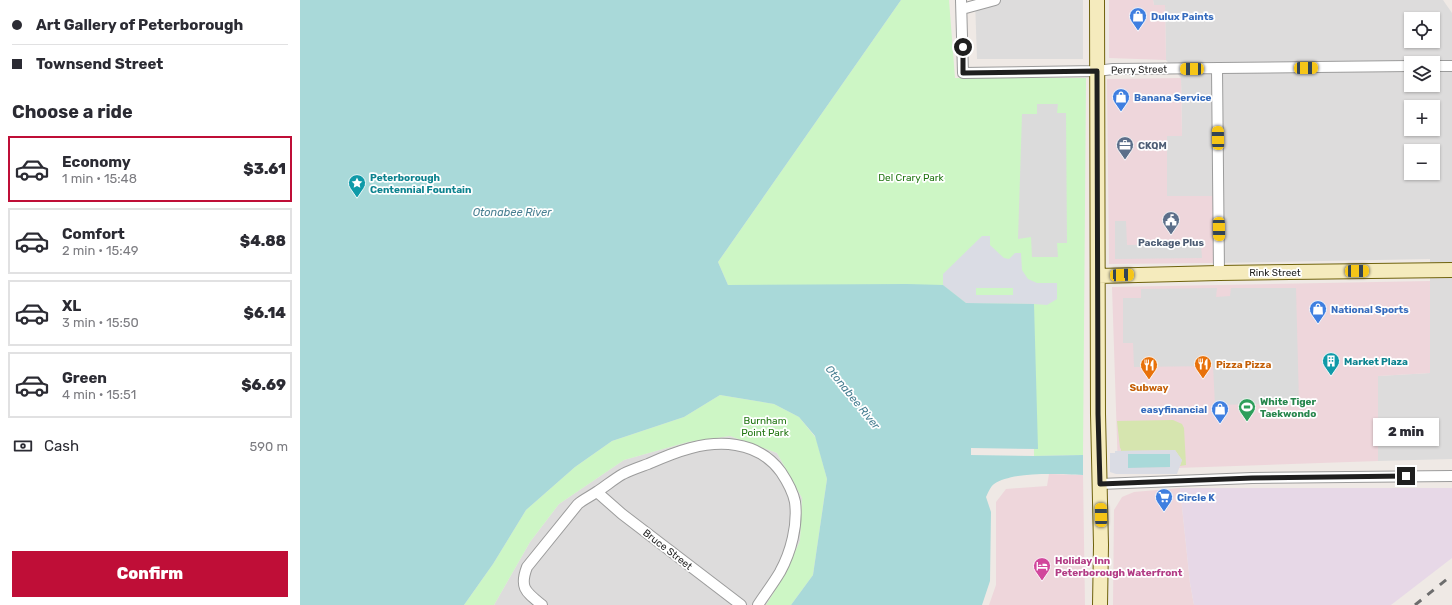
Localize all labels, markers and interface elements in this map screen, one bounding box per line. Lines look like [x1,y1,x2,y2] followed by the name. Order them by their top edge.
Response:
[1128,6,1148,31] shop icon: Dulux Paints
[1151,11,1214,23] place label: Dulux Paints
[1404,12,1440,180] map controls
[1404,12,1440,48] button: locate
[36,16,243,34] text: Art Gallery of Peterborough
[954,38,972,56] route start
[36,55,163,73] text: Townsend Street
[1404,56,1440,92] button: layers
[1294,62,1318,74] car
[1180,63,1204,75] car
[1111,64,1167,76] street label: Perry Street
[1111,87,1131,112] shop icon: Banana Service
[1134,92,1212,104] place label: Banana Service
[1404,100,1440,136] button: +
[12,101,133,123] text: Choose a ride
[1212,126,1224,150] car
[1115,135,1135,160] office icon: CKQM
[1138,140,1167,152] place label: CKQM
[1404,144,1440,180] button: −
[14,151,50,187] icon: car
[62,153,131,171] text: Economy
[243,160,286,178] text: $3.61
[62,171,137,186] text: 1 min · 15:48
[370,172,471,196] place label: Peterborough Centennial Fountain
[878,172,945,184] park label: Del Crary Park
[347,173,367,198] place icon: Peterborough Centennial Fountain
[473,206,552,219] water label: Otonabee River
[1161,210,1181,235] public building icon: Package Plus
[1213,217,1225,241] car
[14,223,50,259] icon: car
[62,225,125,243] text: Comfort
[240,232,286,250] text: $4.88
[1138,237,1204,249] place label: Package Plus
[62,243,138,258] text: 2 min · 15:49
[1345,265,1369,277] car
[1249,267,1301,279] street label: Rink Street
[1110,269,1134,281] car
[14,295,50,331] icon: car
[62,297,81,315] text: XL
[1308,299,1328,324] shop icon: National Sports
[244,304,286,322] text: $6.14
[1331,304,1409,316] place label: National Sports
[62,315,139,330] text: 3 min · 15:50
[1321,351,1341,376] building icon: Market Plaza
[1193,354,1213,379] restaurant icon: Pizza Pizza
[1139,355,1159,380] restaurant icon: Subway
[1344,356,1408,368] place label: Market Plaza
[1216,359,1271,371] place label: Pizza Pizza
[823,363,883,433] water label: Otonabee River
[14,367,50,403] icon: car
[62,369,107,387] text: Green
[241,376,286,394] text: $6.69
[1129,382,1169,394] place label: Subway
[62,387,136,402] text: 4 min · 15:51
[1260,396,1317,420] place label: White Tiger Taekwondo
[1237,397,1257,422] sports icon: White Tiger Taekwondo
[1210,399,1230,424] shop icon: easyfinancial
[1141,404,1207,416] place label: easyfinancial
[741,415,790,439] park label: Burnham Point Park
[1373,418,1439,446] callout: 2 min
[1388,424,1424,439] text: 2 min
[12,435,34,457] icon: cash
[44,437,79,455] text: Cash
[250,439,288,454] text: 590 m
[1397,467,1415,485] route end
[1154,487,1174,512] supermarket icon: Circle K
[1177,492,1215,504] place label: Circle K
[1095,503,1107,527] car
[640,527,694,573] street label: Bruce Street
[12,551,288,597] button: Confirm
[1055,555,1183,579] place label: Holiday Inn Peterborough Waterfront
[1032,556,1052,581] hotel icon: Holiday Inn Peterborough Waterfront

